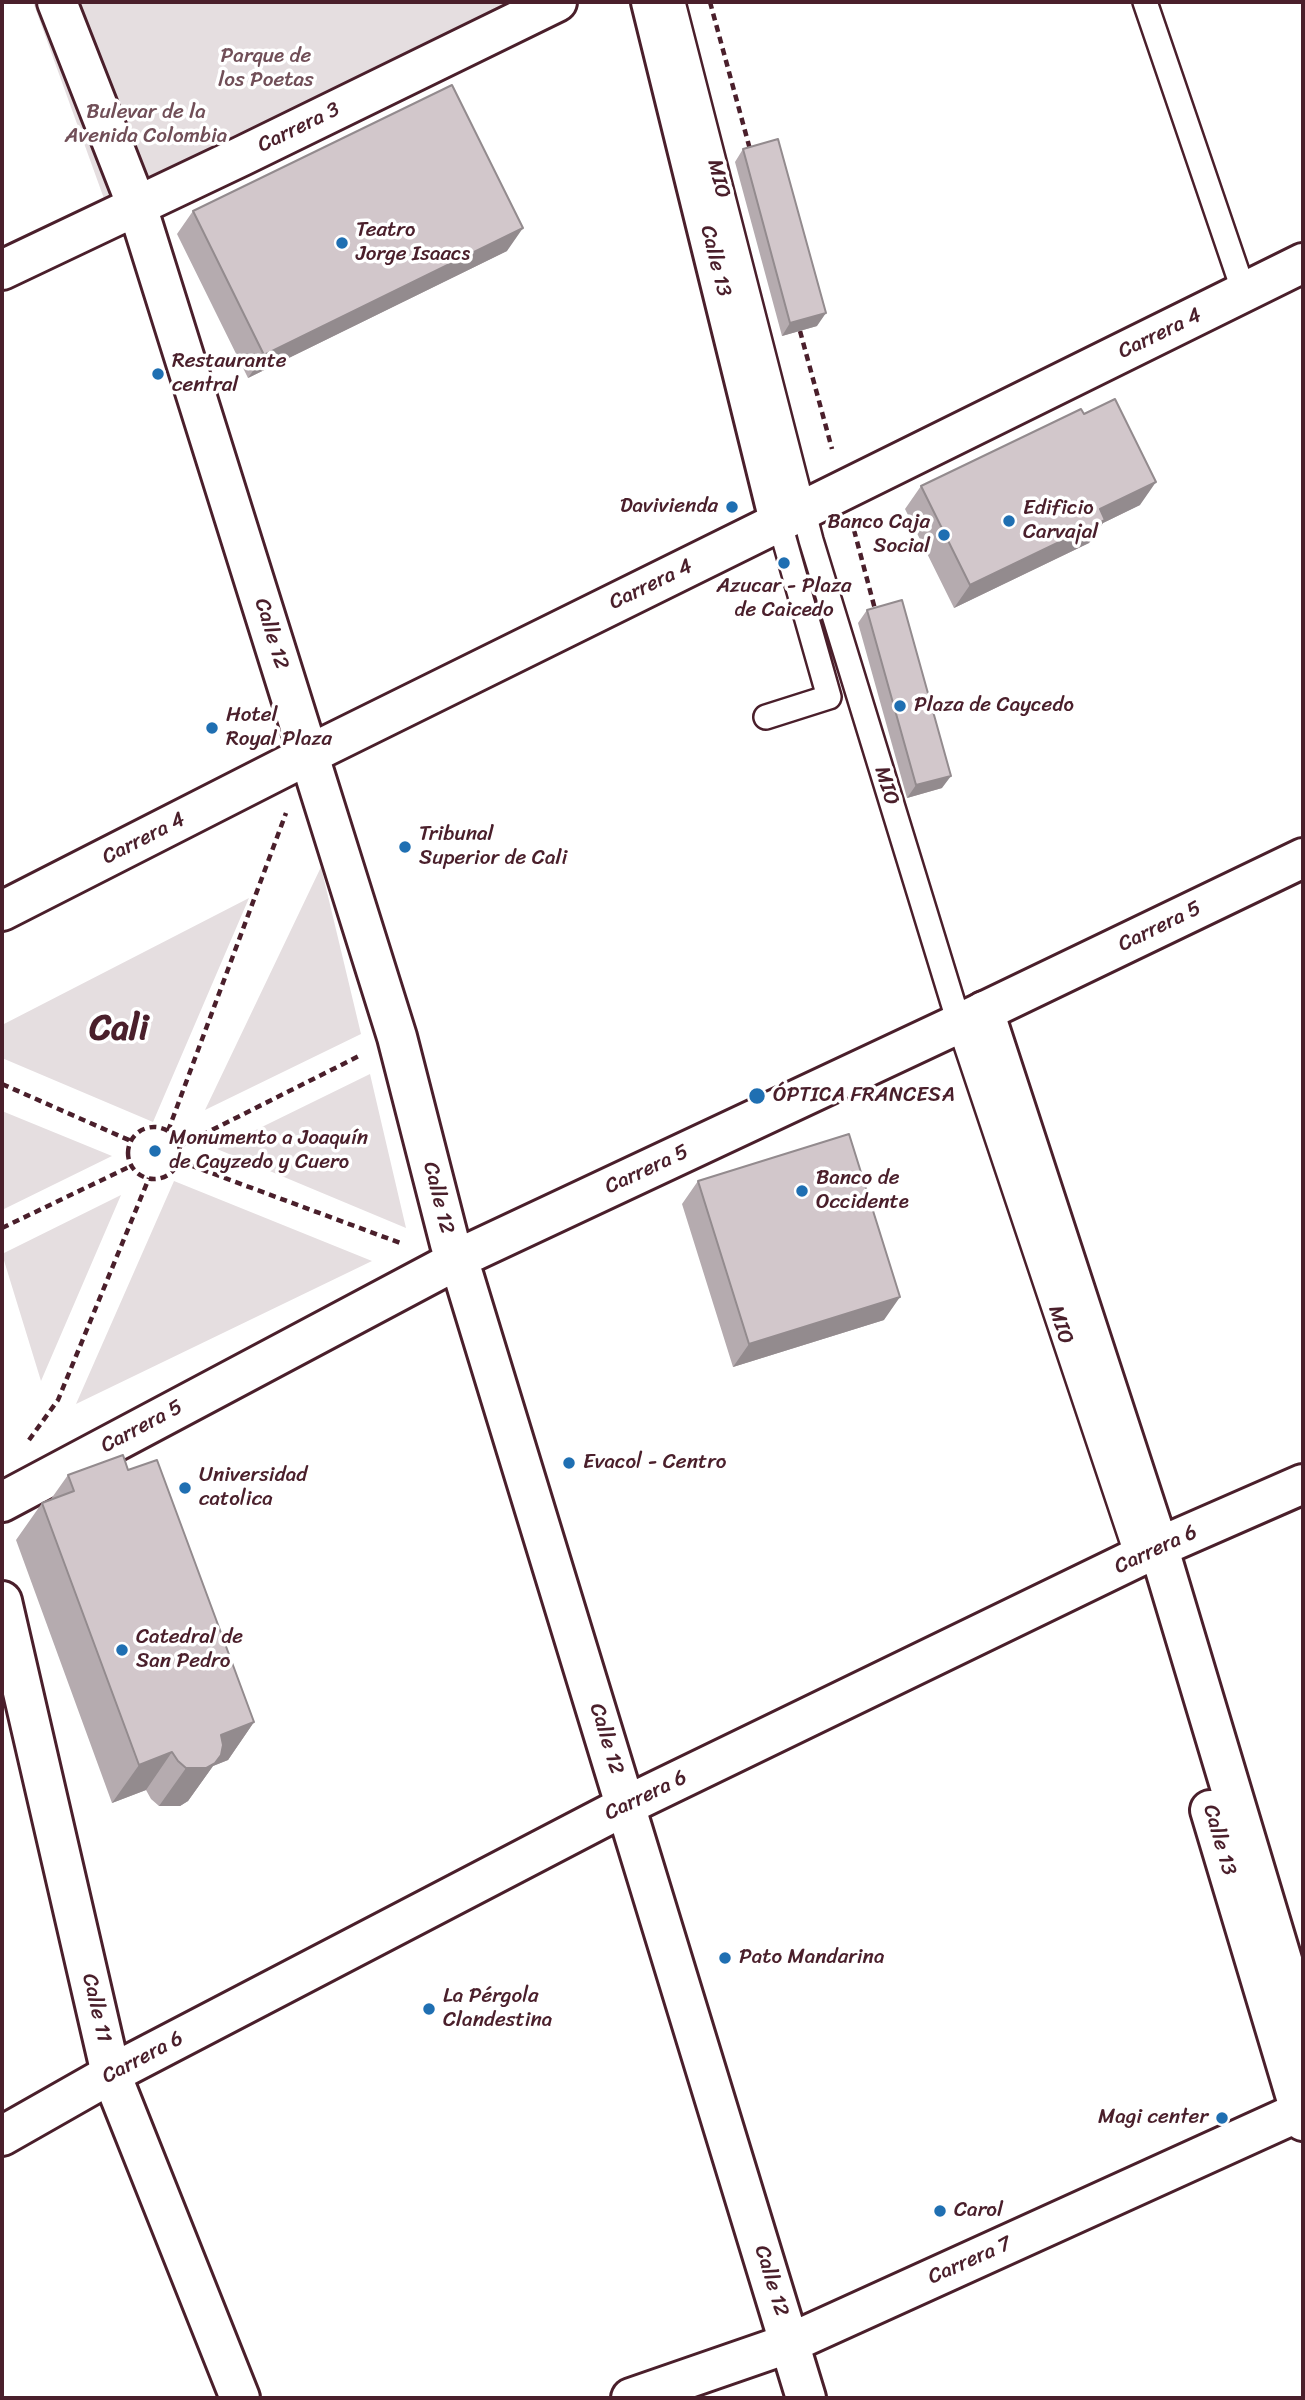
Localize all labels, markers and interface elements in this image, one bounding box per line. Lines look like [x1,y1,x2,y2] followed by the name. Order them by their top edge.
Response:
[218,44,314,94] park label: Parque de los Poetas
[254,97,344,159] street label: Carrera 3
[65,100,227,150] park label: Bulevar de la Avenida Colombia
[701,157,735,201] street label: MIO
[356,218,470,268] place label: Teatro Jorge Isaacs
[694,223,736,299] street label: Calle 13
[334,235,350,251] marker: Teatro Jorge Isaacs
[1114,303,1206,365] street label: Carrera 4
[172,349,287,399] place label: Restaurante central
[150,366,166,382] marker: Restaurante central
[620,494,718,520] place label: Davivienda
[1023,496,1098,546] place label: Edificio Carvajal
[724,499,740,515] marker: Davivienda
[827,510,930,560] place label: Banco Caja Social
[1001,513,1017,529] marker: Edificio Carvajal
[936,527,952,543] marker: Banco Caja Social
[605,554,697,616] street label: Carrera 4
[776,555,792,571] marker: Azucar - Plaza de Caicedo
[716,574,852,624] place label: Azucar - Plaza de Caicedo
[248,595,294,673] street label: Calle 12
[914,693,1074,719] place label: Plaza de Caycedo
[892,698,908,714] marker: Plaza de Caycedo
[226,703,332,753] place label: Hotel Royal Plaza
[204,720,220,736] marker: Hotel Royal Plaza
[868,764,904,808] street label: MIO
[98,807,190,871] street label: Carrera 4
[419,822,567,872] place label: Tribunal Superior de Cali
[397,839,413,855] marker: Tribunal Superior de Cali
[1114,896,1206,958] street label: Carrera 5
[89,1009,149,1051] district label: Cali
[773,1083,955,1109] place label: ÓPTICA FRANCESA
[747,1086,767,1106] marker: ÓPTICA FRANCESA
[169,1126,368,1176] place label: Monumento a Joaquín de Cayzedo y Cuero
[601,1140,693,1200] street label: Carrera 5
[147,1143,163,1159] marker: Monumento a Joaquín de Cayzedo y Cuero
[417,1160,459,1236] street label: Calle 12
[816,1166,909,1216] place label: Banco de Occidente
[794,1183,810,1199] marker: Banco de Occidente
[1042,1303,1078,1347] street label: MIO
[97,1395,187,1459] street label: Carrera 5
[583,1450,726,1476] place label: Evacol - Centro
[561,1455,577,1471] marker: Evacol - Centro
[199,1463,307,1513] place label: Universidad catolica
[177,1480,193,1496] marker: Universidad catolica
[1111,1520,1201,1580] street label: Carrera 6
[136,1625,243,1675] place label: Catedral de San Pedro
[114,1642,130,1658] marker: Catedral de San Pedro
[583,1700,629,1778] street label: Calle 12
[601,1765,691,1827] street label: Carrera 6
[1197,1802,1241,1878] street label: Calle 13
[739,1945,884,1971] place label: Pato Mandarina
[717,1950,733,1966] marker: Pato Mandarina
[76,1971,116,2045] street label: Calle 11
[443,1984,552,2034] place label: La Pérgola Clandestina
[421,2001,437,2017] marker: La Pérgola Clandestina
[98,2026,188,2090] street label: Carrera 6
[1098,2105,1208,2131] place label: Magi center
[1214,2110,1230,2126] marker: Magi center
[954,2198,1003,2224] place label: Carol
[932,2203,948,2219] marker: Carol
[925,2232,1015,2290] street label: Carrera 7
[748,2242,794,2320] street label: Calle 12

